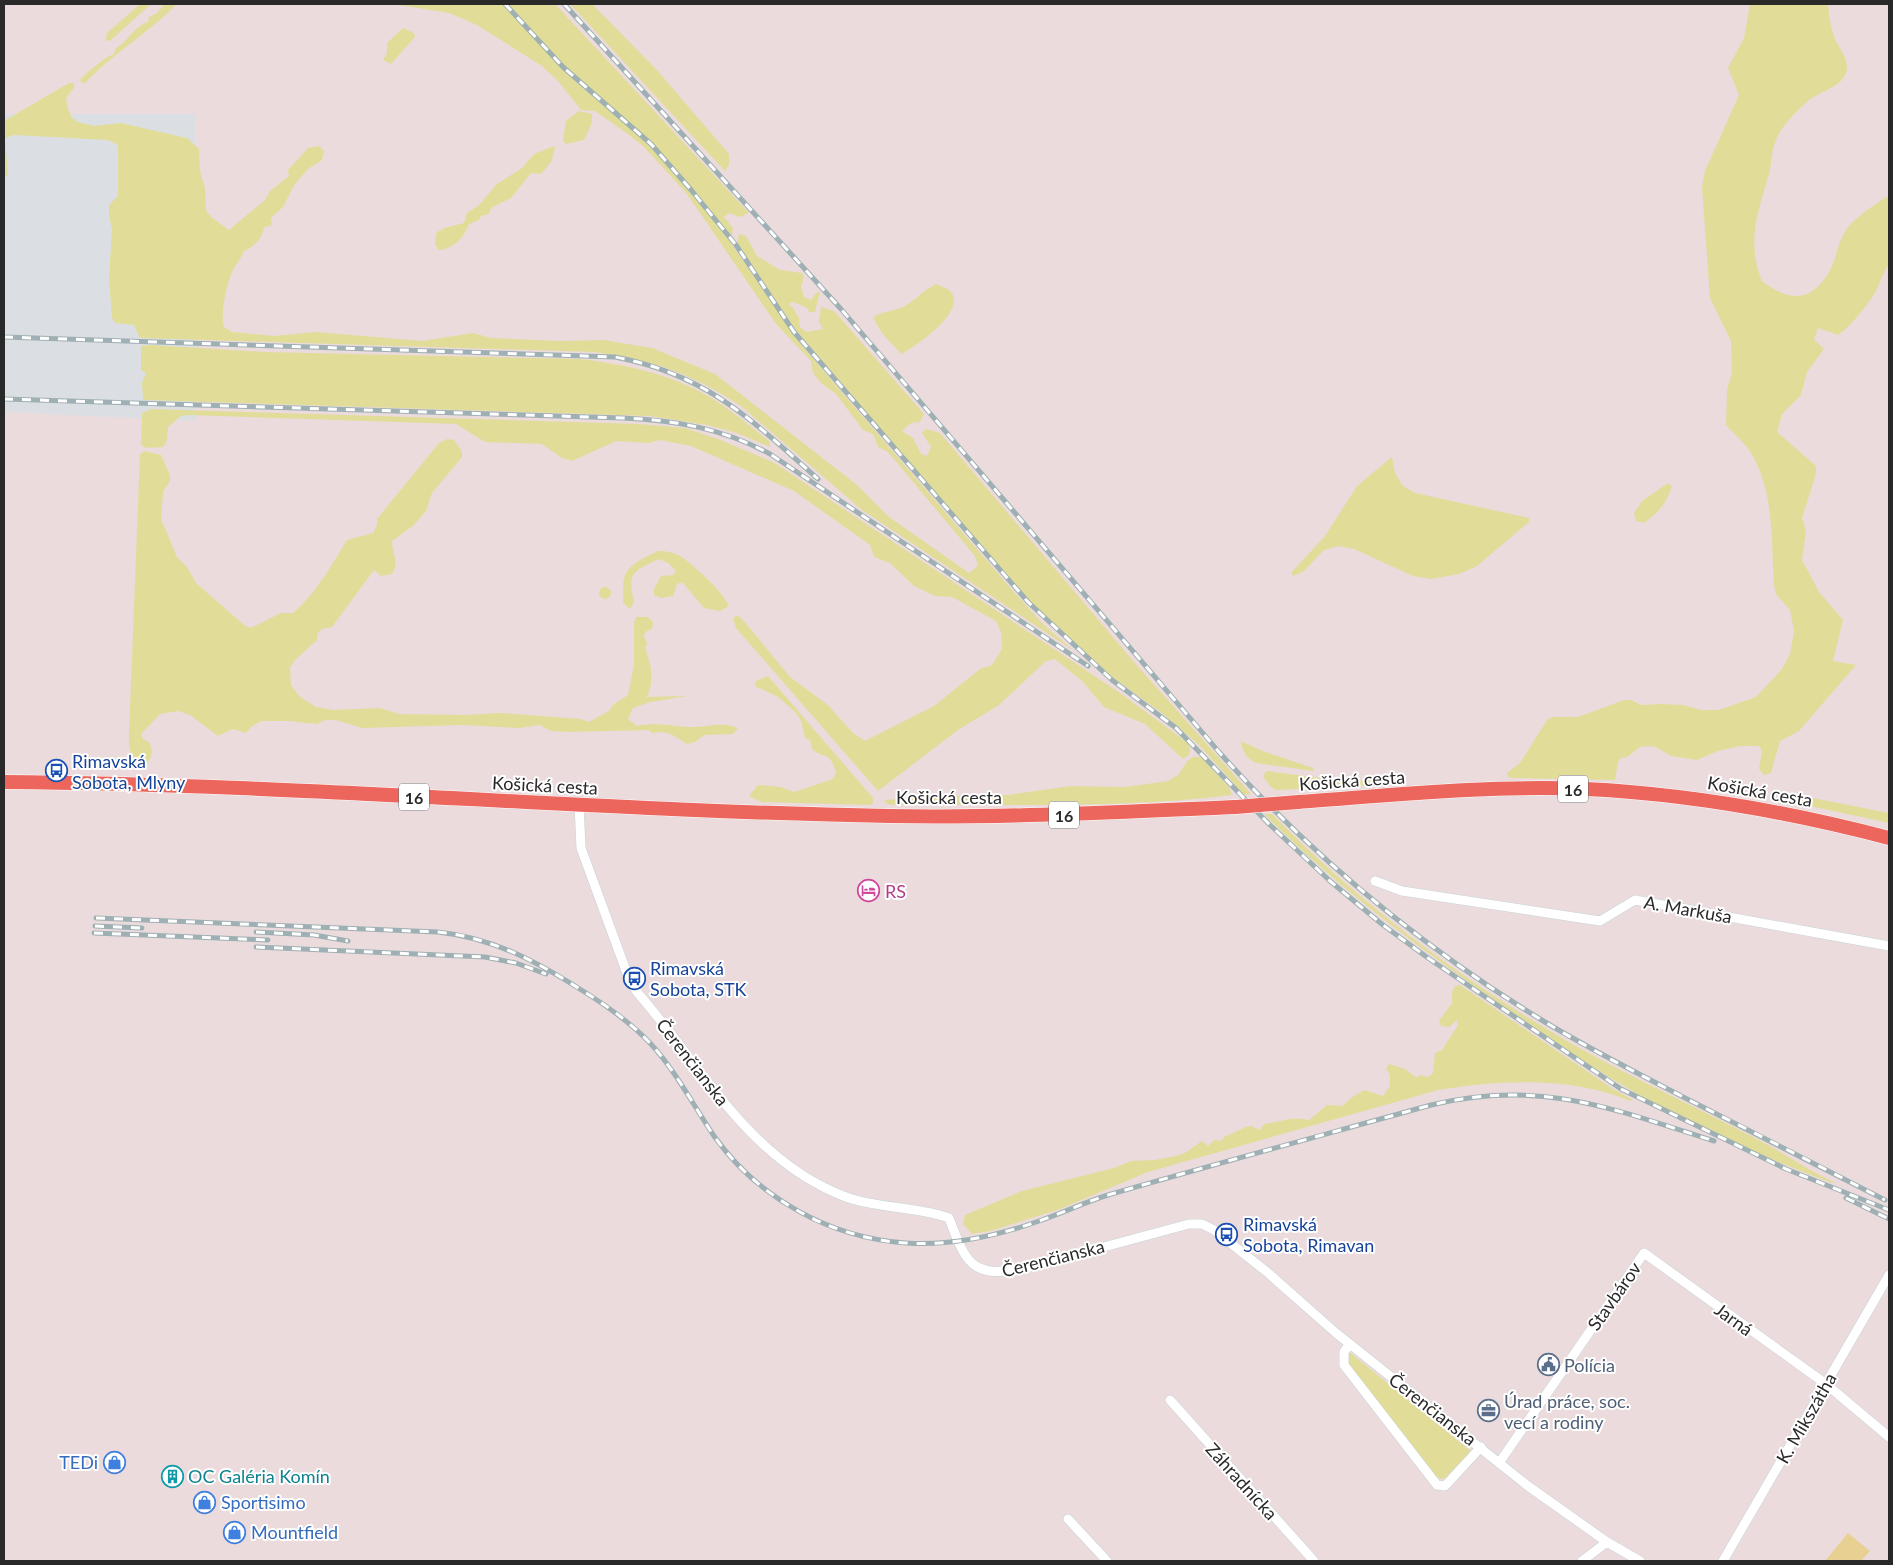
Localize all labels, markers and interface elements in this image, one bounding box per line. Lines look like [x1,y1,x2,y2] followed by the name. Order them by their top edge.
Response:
[72,750,186,793] place label: Rimavská Sobota, Mlyny
[44,759,68,783] bus stop icon: Rimavská Sobota, Mlyny
[1298,765,1406,795] street label: Košická cesta
[491,771,599,799] street label: Košická cesta
[1706,771,1814,811] street label: Košická cesta
[1558,776,1588,802] road number: 16
[399,784,429,810] road number: 16
[896,786,1002,808] street label: Košická cesta
[1049,802,1079,828] road number: 16
[857,879,881,903] hotel icon: RS
[885,880,906,902] place label: RS
[1642,890,1734,928] street label: A. Markuša
[650,957,747,1000] place label: Rimavská Sobota, STK
[622,966,646,990] bus stop icon: Rimavská Sobota, STK
[652,1014,734,1110] street label: Čerenčianska
[1243,1213,1374,1256] place label: Rimavská Sobota, Rimavan
[1215,1222,1239,1246] bus stop icon: Rimavská Sobota, Rimavan
[999,1235,1107,1281] street label: Čerenčianska
[1583,1257,1646,1334] street label: Stavbárov
[1711,1298,1757,1340] street label: Jarná
[1536,1353,1560,1377] public building icon: Polícia
[1564,1354,1615,1376] place label: Polícia
[1385,1368,1481,1450] street label: Čerenčianska
[1771,1369,1841,1467] street label: K. Mikszátha
[1504,1390,1630,1433] place label: Úrad práce, soc. vecí a rodiny
[1476,1399,1500,1423] office icon: Úrad práce, soc. vecí a rodiny
[1202,1438,1282,1524] street label: Záhradnícka
[102,1450,126,1474] shop icon: TEDi
[59,1451,98,1473] place label: TEDi
[160,1464,184,1488] building icon: OC Galéria Komín
[188,1465,330,1487] place label: OC Galéria Komín
[193,1490,217,1514] shop icon: Sportisimo
[221,1491,306,1513] place label: Sportisimo
[223,1520,247,1544] shop icon: Mountfield
[251,1521,338,1543] place label: Mountfield

